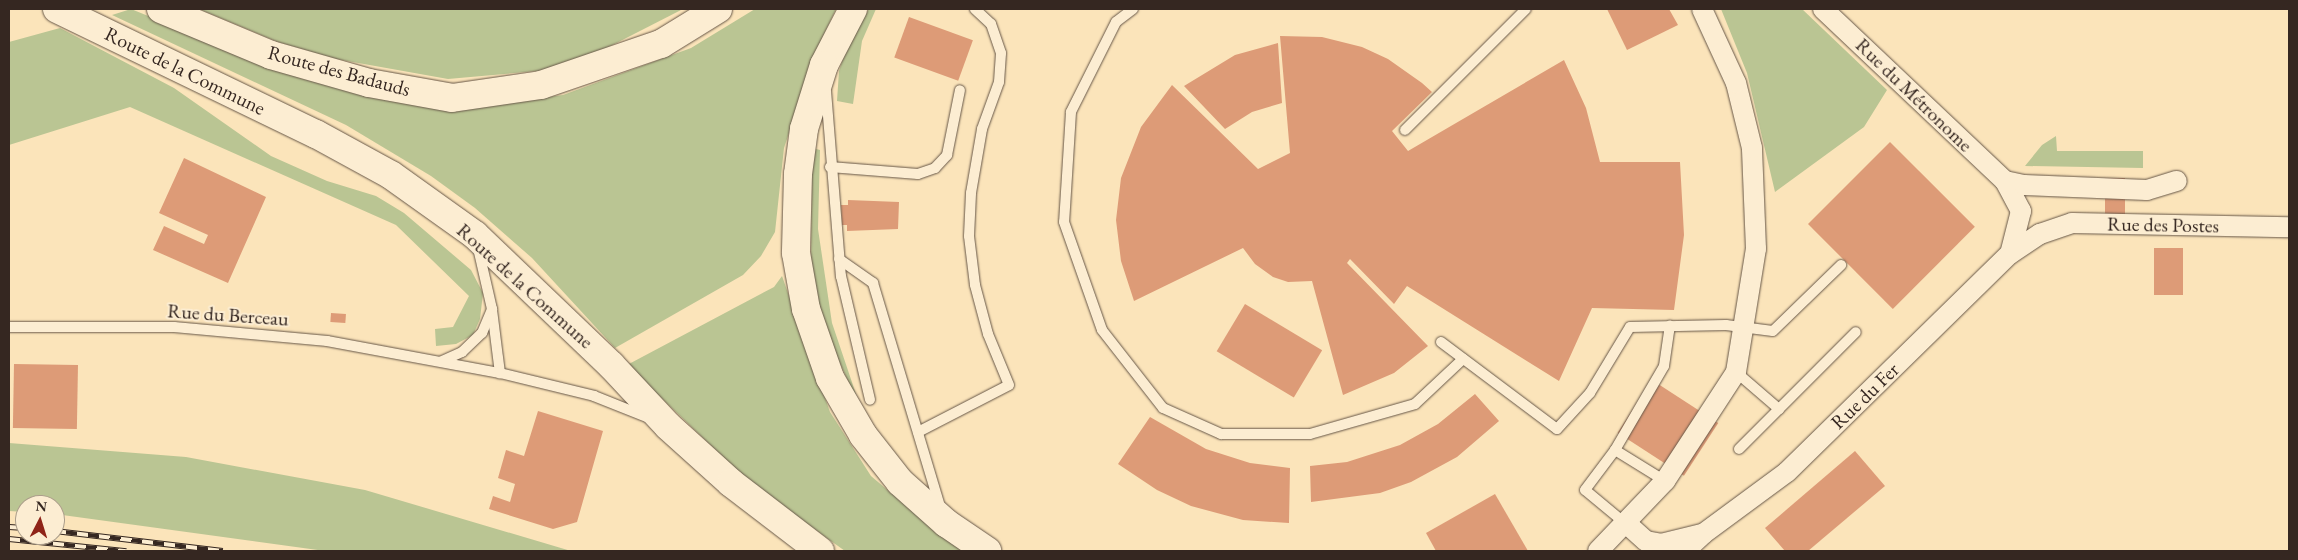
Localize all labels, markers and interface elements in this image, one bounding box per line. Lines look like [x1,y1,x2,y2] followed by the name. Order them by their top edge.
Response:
[101,22,269,120] street label: Route de la Commune
[1851,33,1977,157] street label: Rue du Métronome
[265,41,413,101] street label: Route des Badauds
[2107,212,2219,238] street label: Rue des Postes
[452,218,598,354] street label: Route de la Commune
[167,299,289,331] street label: Rue du Berceau
[1826,358,1904,434] street label: Rue du Fer
[15,495,65,545] north arrow
[35,497,48,516] text: N

